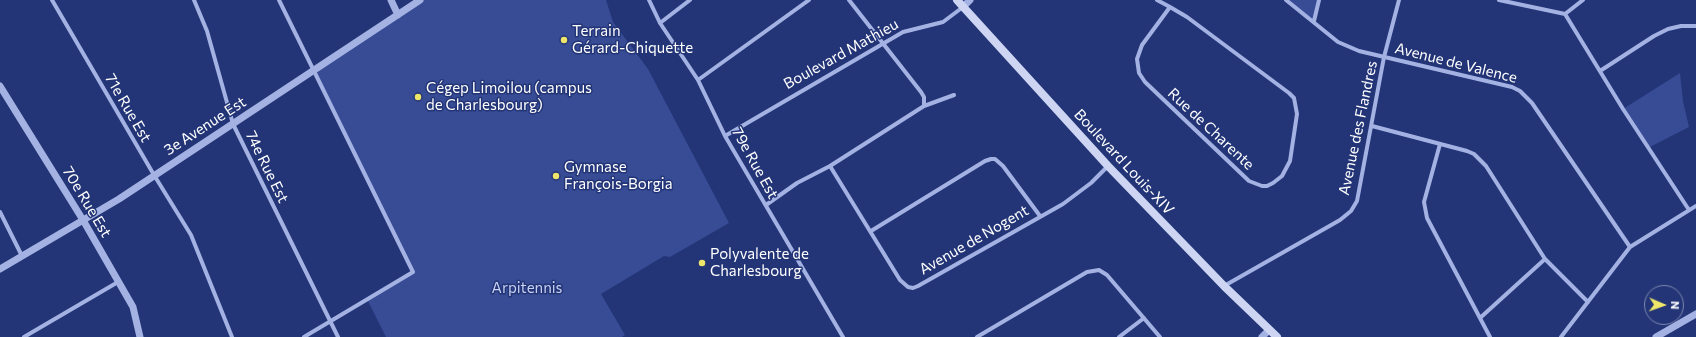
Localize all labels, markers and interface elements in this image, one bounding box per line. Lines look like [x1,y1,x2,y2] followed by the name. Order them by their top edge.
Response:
[781,15,901,93] street label: Boulevard Mathieu
[572,22,693,57] place label: Terrain Gérard-Chiquette
[559,35,569,45] marker: Terrain Gérard-Chiquette
[1393,39,1519,87] street label: Avenue de Valence
[1335,59,1381,197] street label: Avenue des Flandres
[101,71,155,145] street label: 71e Rue Est
[426,79,592,114] place label: Cégep Limoilou (campus de Charlesbourg)
[1164,84,1258,174] street label: Rue de Charente
[413,92,423,102] marker: Cégep Limoilou (campus de Charlesbourg)
[161,93,249,159] street label: 3e Avenue Est
[1070,105,1178,219] street label: Boulevard Louis-XIV
[728,124,782,202] street label: 79e Rue Est
[242,128,292,206] street label: 74e Rue Est
[564,158,673,193] place label: Gymnase François-Borgia
[59,163,115,241] street label: 70e Rue Est
[551,171,561,181] marker: Gymnase François-Borgia
[916,201,1032,279] street label: Avenue de Nogent
[710,245,809,280] place label: Polyvalente de Charlesbourg
[697,258,707,268] marker: Polyvalente de Charlesbourg
[492,279,562,297] park label: Arpitennis
[1644,285,1684,325] north arrow
[1669,301,1682,310] text: N

